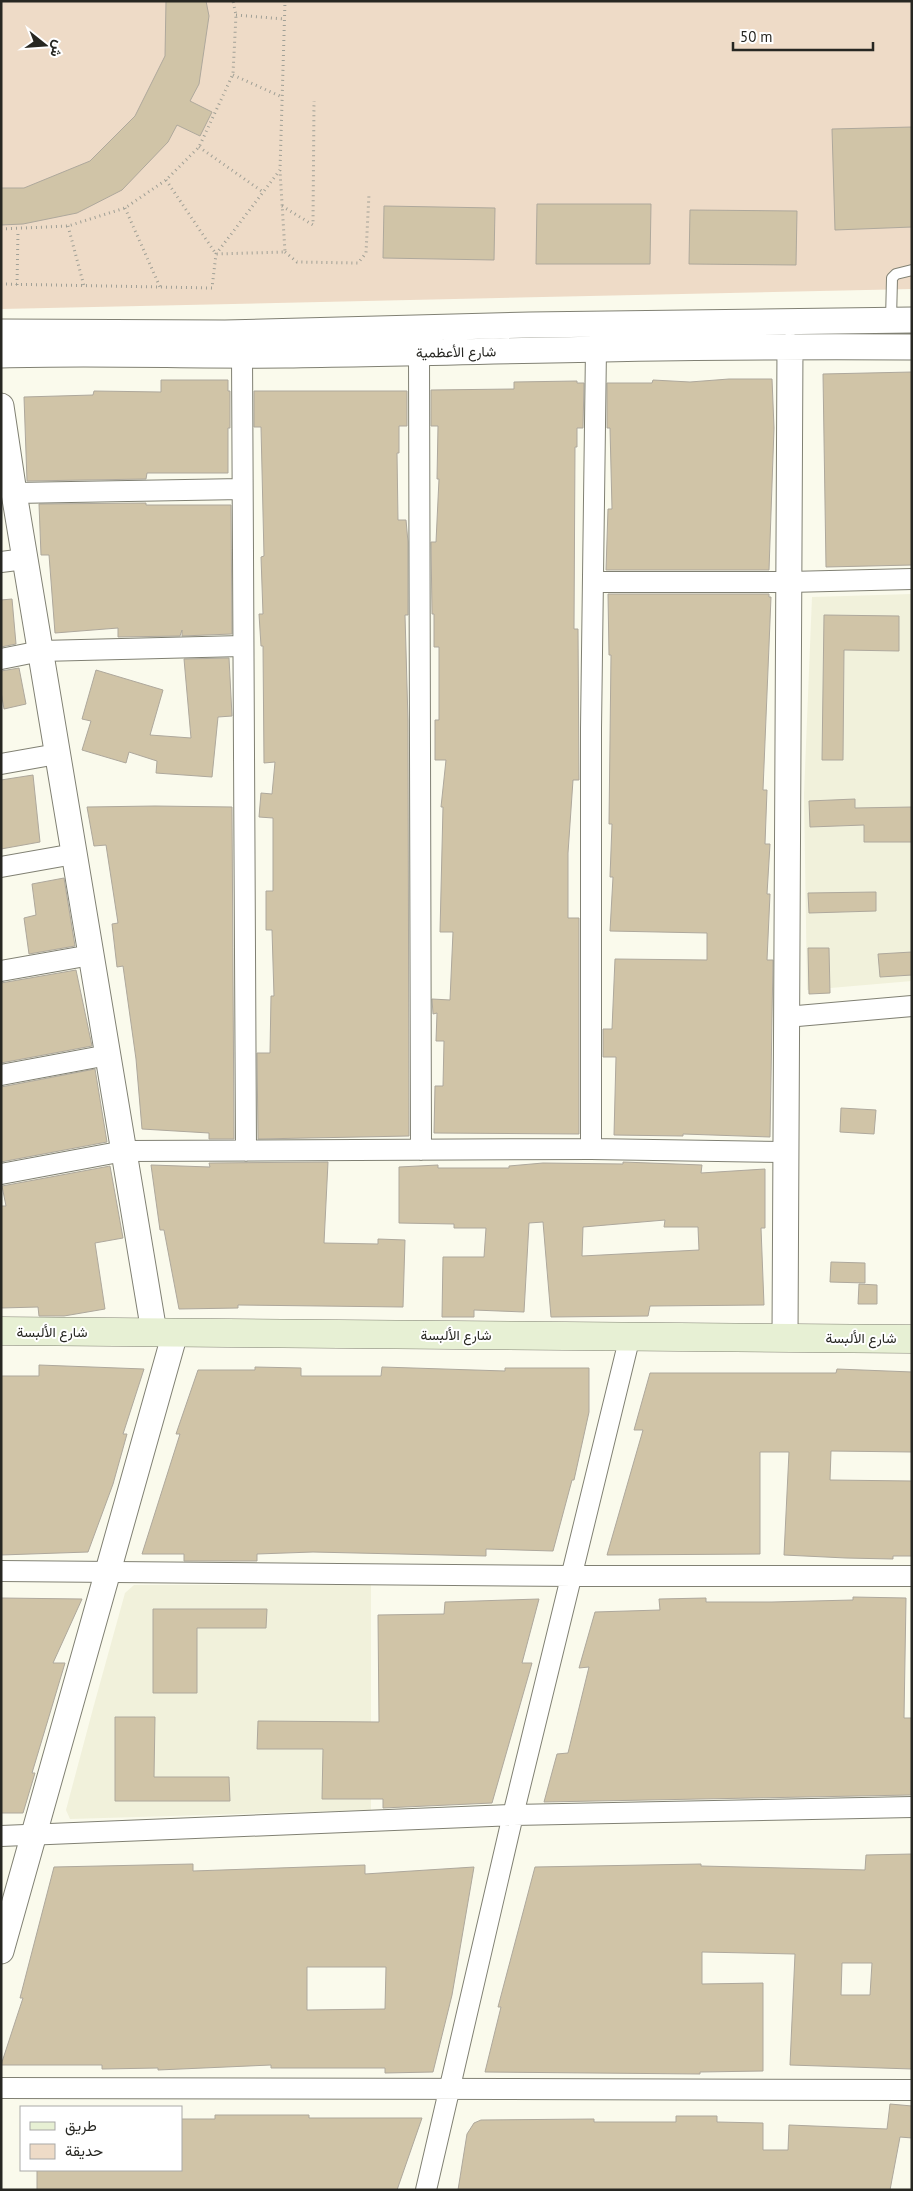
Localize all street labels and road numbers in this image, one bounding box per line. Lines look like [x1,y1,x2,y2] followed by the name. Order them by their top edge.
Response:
[416,342,496,364] street label: شارع الأعظمية
[16,1323,88,1343] street label: شارع الألبسة
[420,1326,492,1346] street label: شارع الألبسة
[825,1329,897,1349] street label: شارع الألبسة

